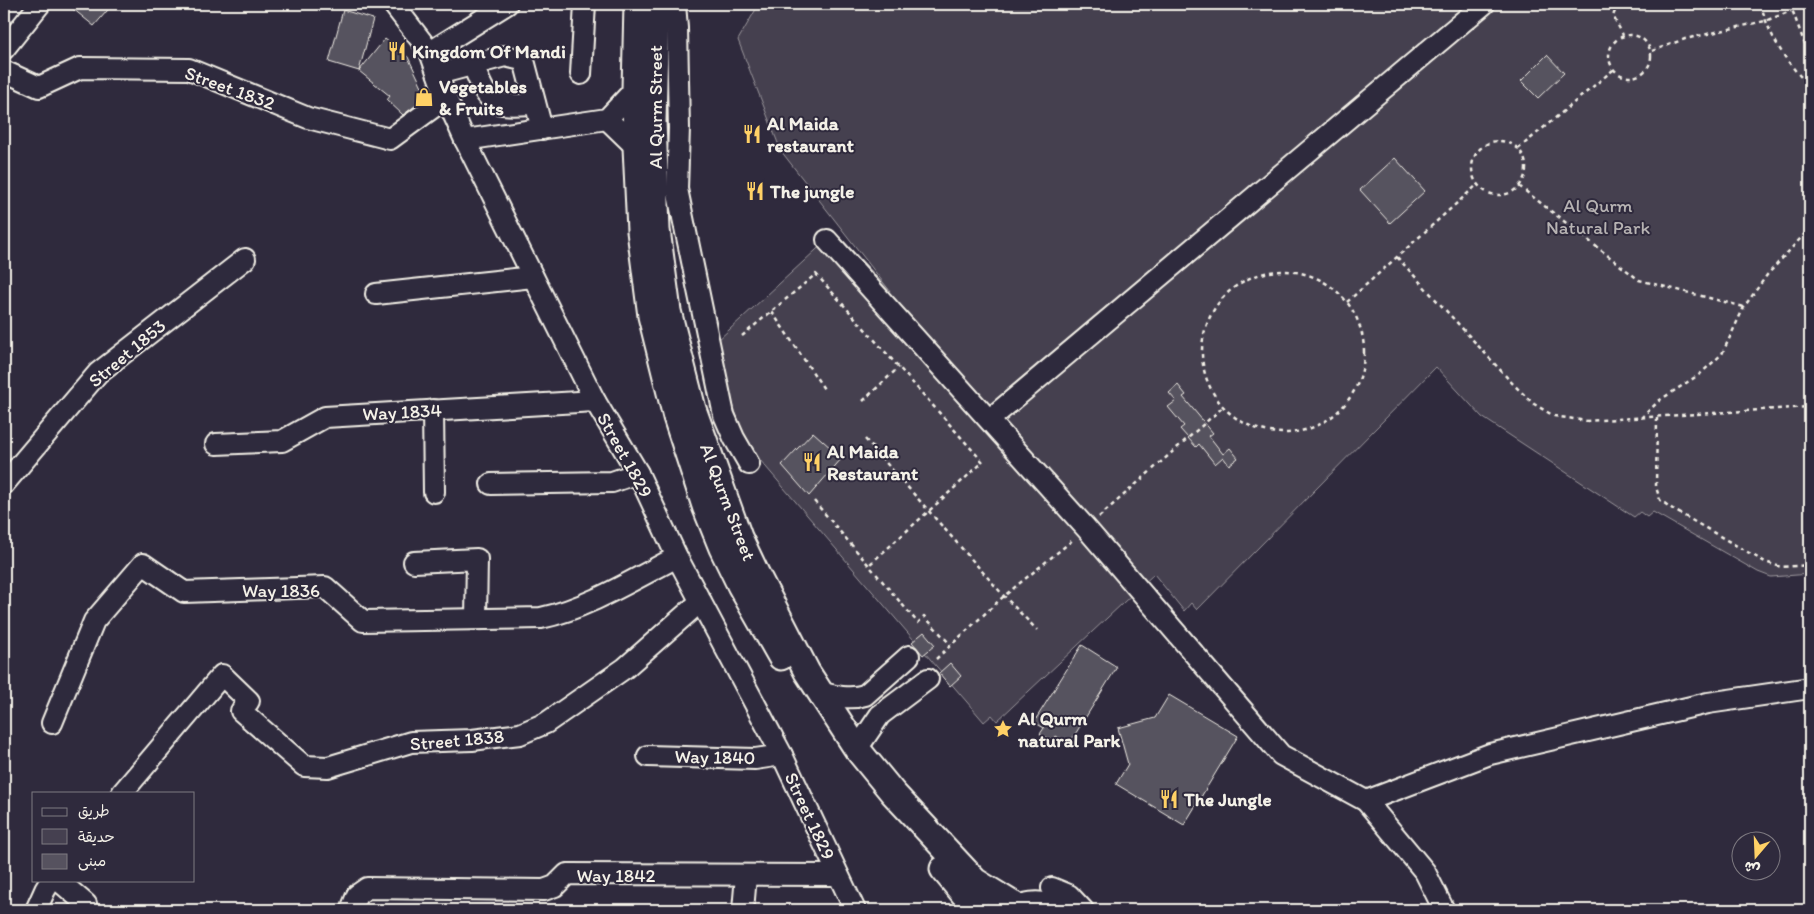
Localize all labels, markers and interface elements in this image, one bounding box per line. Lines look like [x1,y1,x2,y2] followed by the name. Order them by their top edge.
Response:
[386,40,408,62] restaurant icon: Kingdom Of Mandi
[412,40,566,63] place label: Kingdom Of Mandi
[644,45,667,169] street label: Al Qurm Street
[182,61,278,115] street label: Street 1832
[439,75,528,120] place label: Vegetables & Fruits
[413,86,435,108] shop icon: Vegetables & Fruits
[766,112,854,157] place label: Al Maida restaurant
[741,123,763,145] restaurant icon: Al Maida restaurant
[744,180,766,202] restaurant icon: The jungle
[769,180,854,203] place label: The jungle
[1546,194,1650,239] park label: Al Qurm Natural Park
[84,314,170,392] street label: Street 1853
[362,398,442,426] street label: Way 1834
[592,408,658,502] street label: Street 1829
[695,440,761,564] street label: Al Qurm Street
[826,440,919,485] place label: Al Maida Restaurant
[801,451,823,473] restaurant icon: Al Maida Restaurant
[242,579,320,602] street label: Way 1836
[1017,707,1120,752] place label: Al Qurm natural Park
[992,718,1014,740] place icon: Al Qurm natural Park
[409,724,505,756] street label: Street 1838
[674,745,756,769] street label: Way 1840
[780,769,840,863] street label: Street 1829
[1158,788,1180,810] restaurant icon: The Jungle
[1183,788,1272,811] place label: The Jungle
[32,792,195,882] legend
[78,802,110,820] text: طريق
[78,828,115,846] text: حديقة
[1732,832,1782,882] north arrow
[78,852,106,871] text: مبنى
[1742,857,1762,878] text: ش
[576,864,656,887] street label: Way 1842

